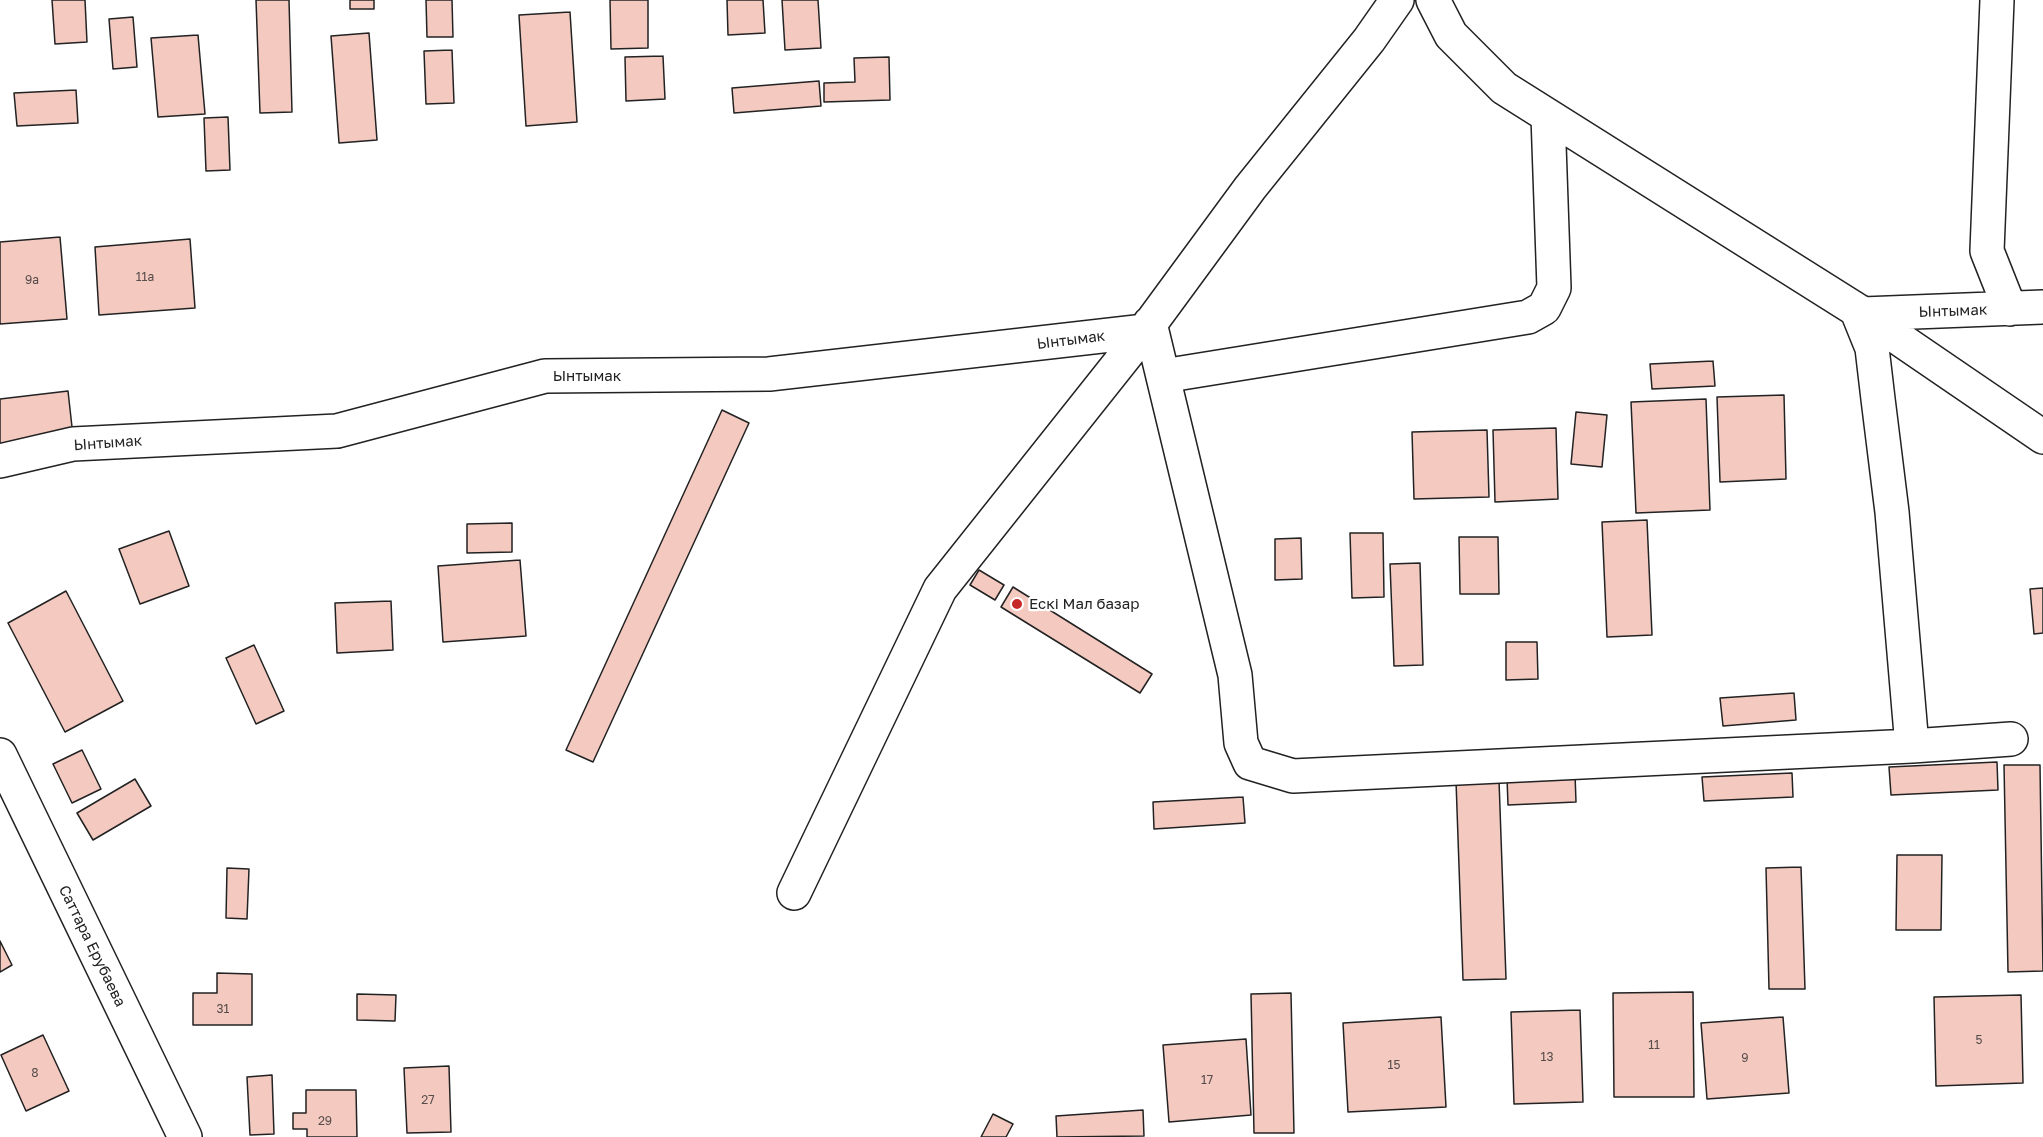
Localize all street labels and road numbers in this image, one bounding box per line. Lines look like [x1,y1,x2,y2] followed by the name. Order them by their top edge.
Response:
[1918,301,1988,321] street label: Ынтымак
[1036,327,1106,353] street label: Ынтымак
[553,367,621,385] street label: Ынтымак
[73,432,143,454] street label: Ынтымак
[55,882,129,1010] street label: Саттара Ерубаева

